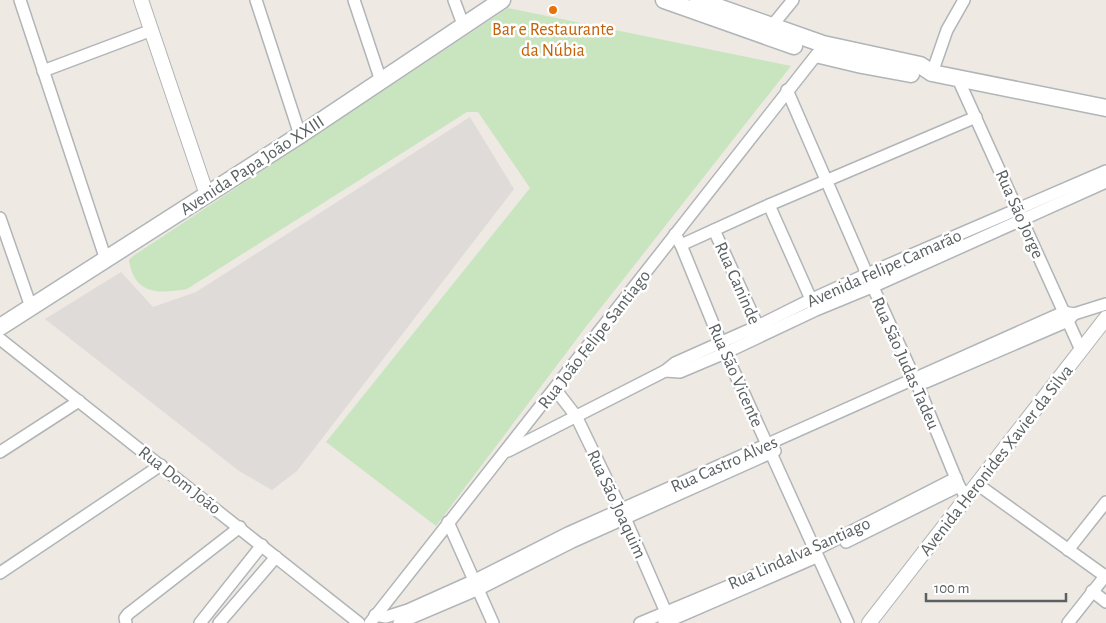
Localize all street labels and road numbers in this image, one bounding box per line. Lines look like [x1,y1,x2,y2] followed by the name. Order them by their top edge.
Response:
[177,113,328,219] street label: Avenida Papa João XXIII
[992,167,1047,262] street label: Rua São Jorge
[804,227,965,311] street label: Avenida Felipe Camarão
[711,239,763,327] street label: Rua Caninde
[535,267,654,412] street label: Rua João Felipe Santiago
[868,294,942,432] street label: Rua São Judas Tadeu
[704,321,766,430] street label: Rua São Vicente
[917,362,1077,559] street label: Avenida Heronides Xavier da Silva
[668,433,781,497] street label: Rua Castro Alves
[135,443,224,518] street label: Rua Dom João
[583,447,649,562] street label: Rua São Joaquim
[726,514,873,593] street label: Rua Lindalva Santiago

